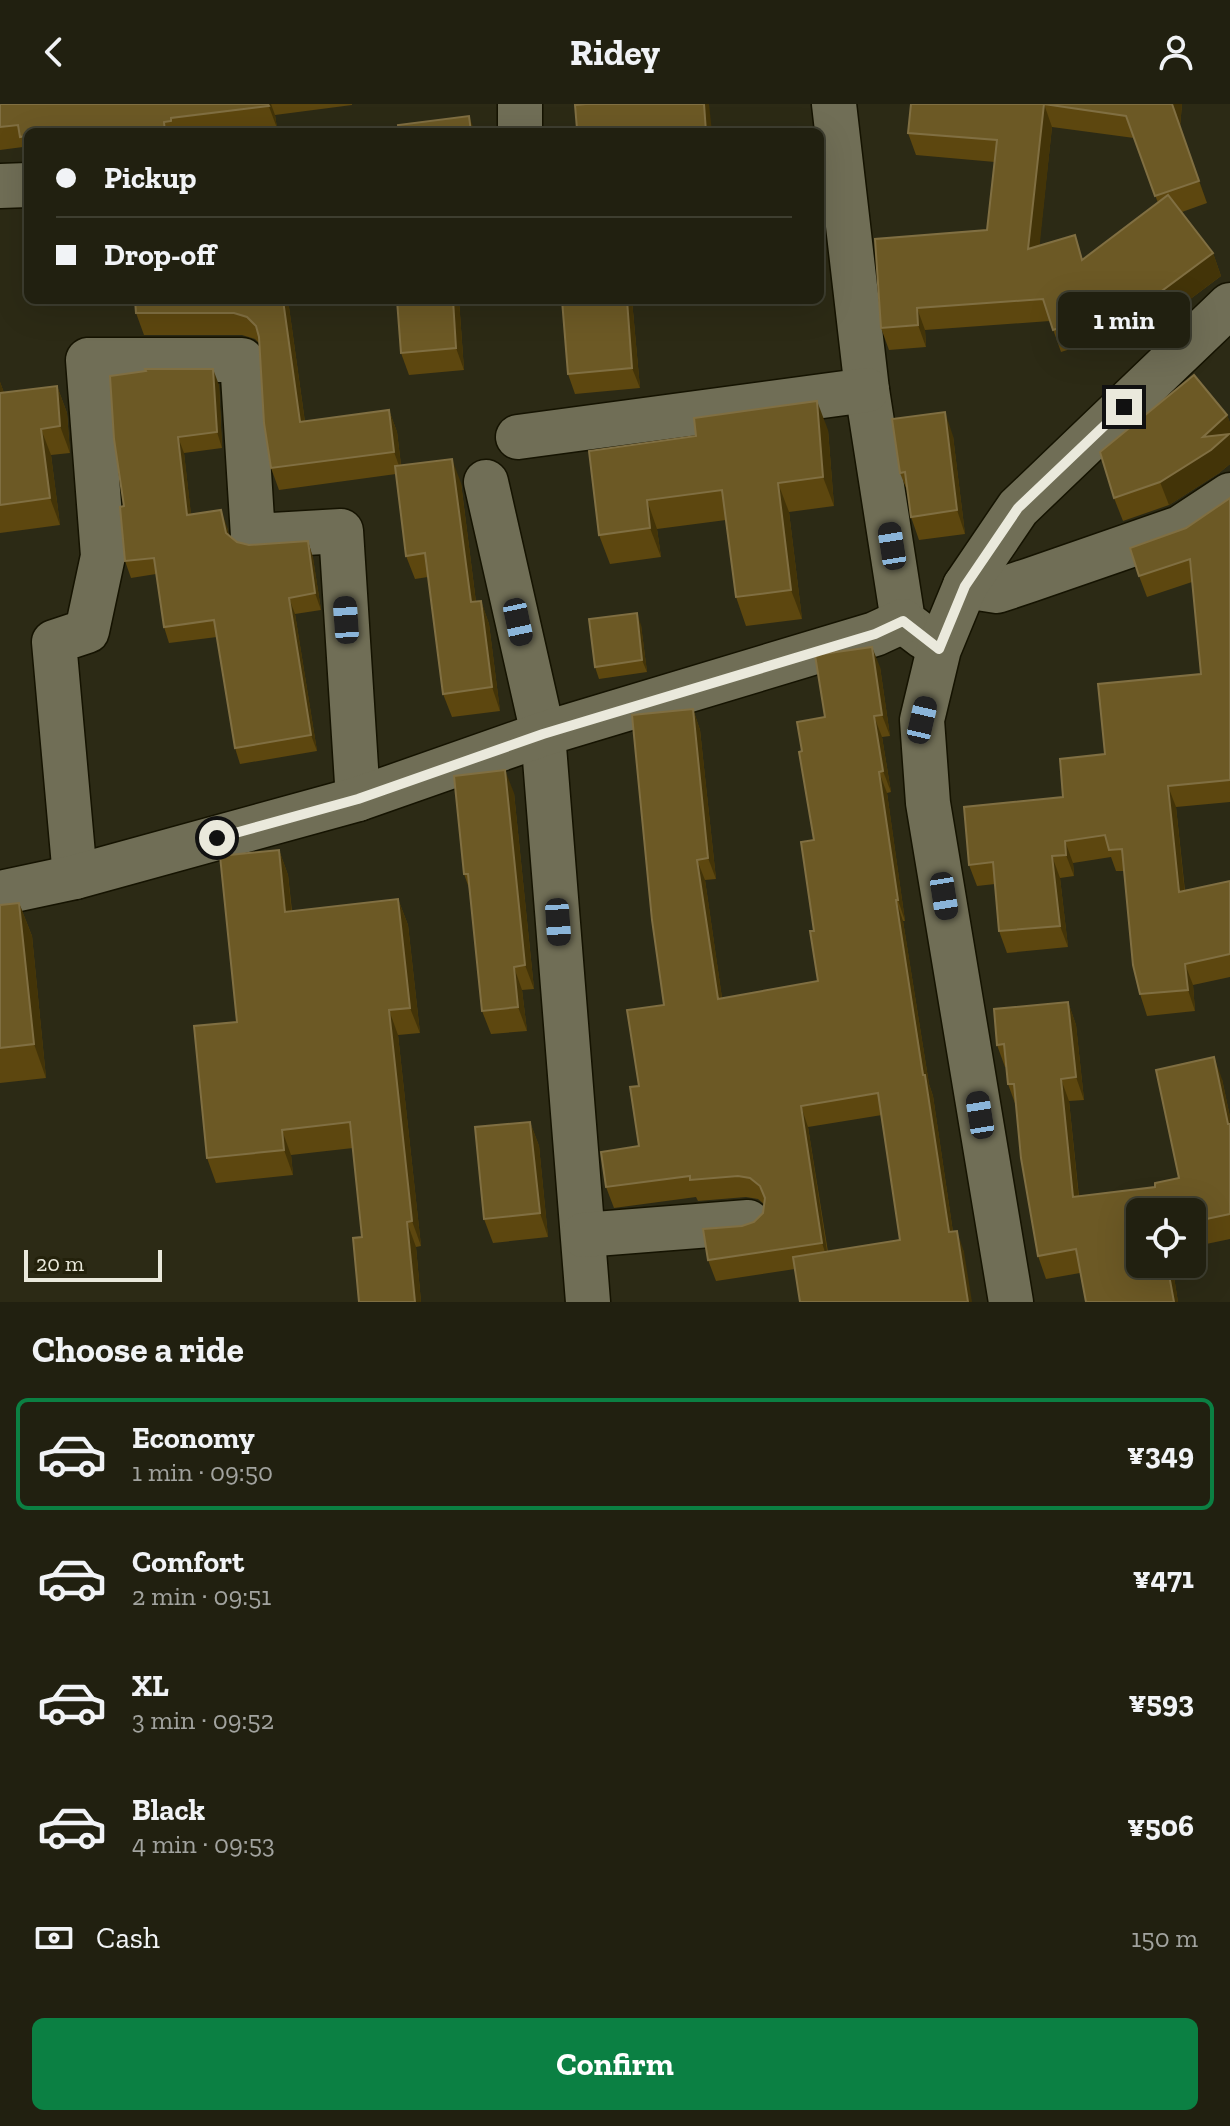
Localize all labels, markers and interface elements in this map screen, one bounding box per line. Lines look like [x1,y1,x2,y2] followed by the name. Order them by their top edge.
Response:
[32,30,76,74] icon: back
[1154,30,1198,74] icon: person
[570,31,660,74] text: Ridey
[104,160,196,196] text: Pickup
[104,237,216,273] text: Drop-off
[1058,291,1190,347] callout: 1 min
[1093,304,1155,336] text: 1 min
[1106,389,1142,425] route end
[876,520,908,572] car
[332,595,360,645] car
[501,596,535,648] car
[905,694,939,746] car
[199,820,235,856] route start
[928,870,960,922] car
[544,897,572,947] car
[964,1089,996,1141] car
[1126,1198,1206,1278] map controls
[1126,1198,1206,1278] button: locate
[24,1246,162,1282] scale bar
[36,1250,84,1277] text: 20 m
[32,1328,244,1371] text: Choose a ride
[36,1418,108,1490] icon: car
[132,1420,255,1456] text: Economy
[1127,1436,1194,1472] text: ¥349
[132,1456,273,1488] text: 1 min · 09:50
[36,1542,108,1614] icon: car
[132,1544,244,1580] text: Comfort
[1133,1560,1194,1596] text: ¥471
[132,1580,271,1612] text: 2 min · 09:51
[36,1666,108,1738] icon: car
[132,1668,169,1704] text: XL
[1128,1684,1194,1720] text: ¥593
[132,1704,274,1736] text: 3 min · 09:52
[36,1790,108,1862] icon: car
[132,1792,205,1828] text: Black
[1127,1808,1194,1844] text: ¥506
[132,1828,275,1860] text: 4 min · 09:53
[32,1916,76,1960] icon: cash
[96,1920,160,1956] text: Cash
[1131,1922,1198,1954] text: 150 m
[32,2018,1198,2110] button: Confirm

